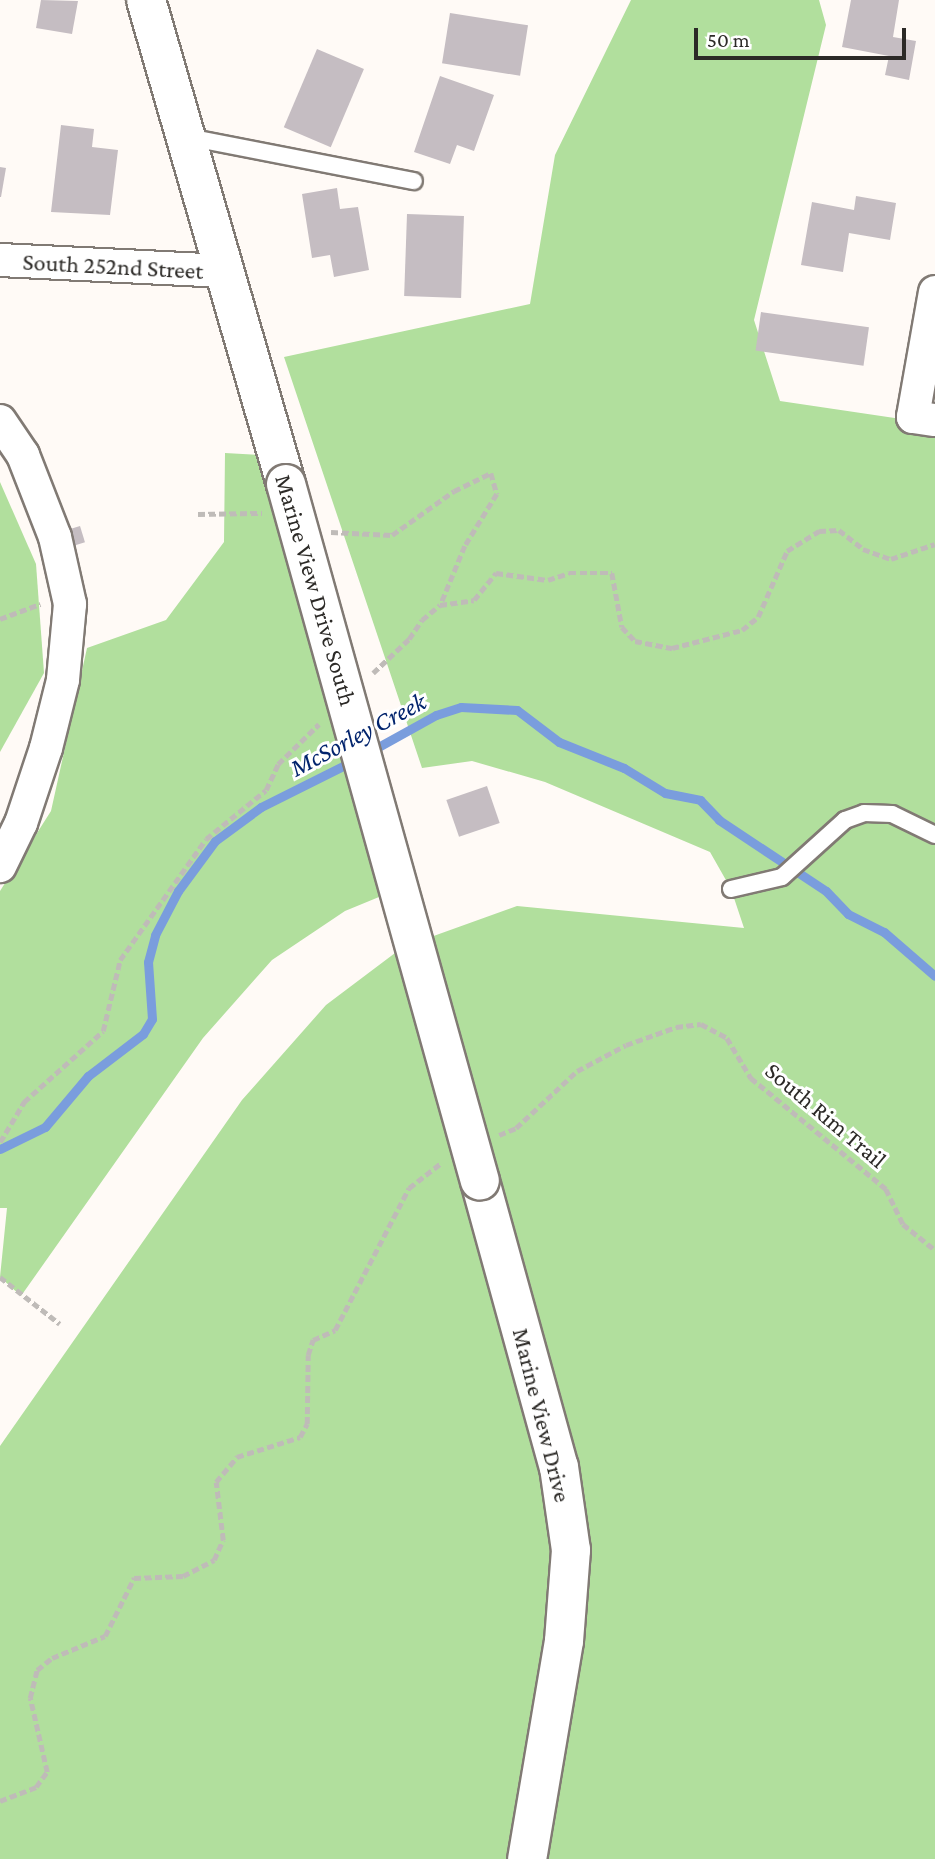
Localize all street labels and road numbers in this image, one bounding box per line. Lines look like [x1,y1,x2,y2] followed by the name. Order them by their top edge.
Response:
[22,247,204,285] street label: South 252nd Street
[269,471,363,709] street label: Marine View Drive South
[760,1056,892,1174] street label: South Rim Trail
[506,1325,578,1505] street label: Marine View Drive

